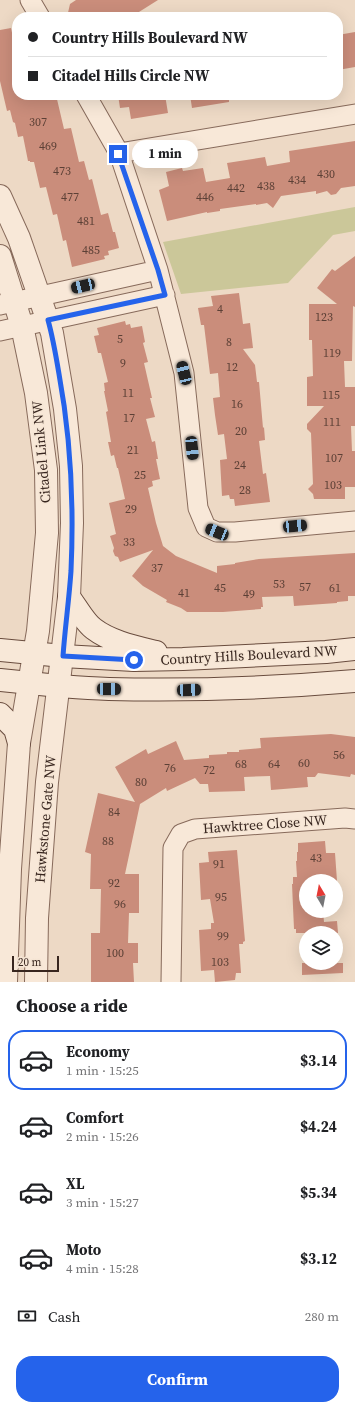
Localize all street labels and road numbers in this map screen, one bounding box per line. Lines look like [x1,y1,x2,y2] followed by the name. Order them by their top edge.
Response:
[27,399,55,504] street label: Citadel Link NW
[160,640,339,670] street label: Country Hills Boulevard NW
[29,754,61,884] street label: Hawkstone Gate NW
[202,810,328,838] street label: Hawktree Close NW

